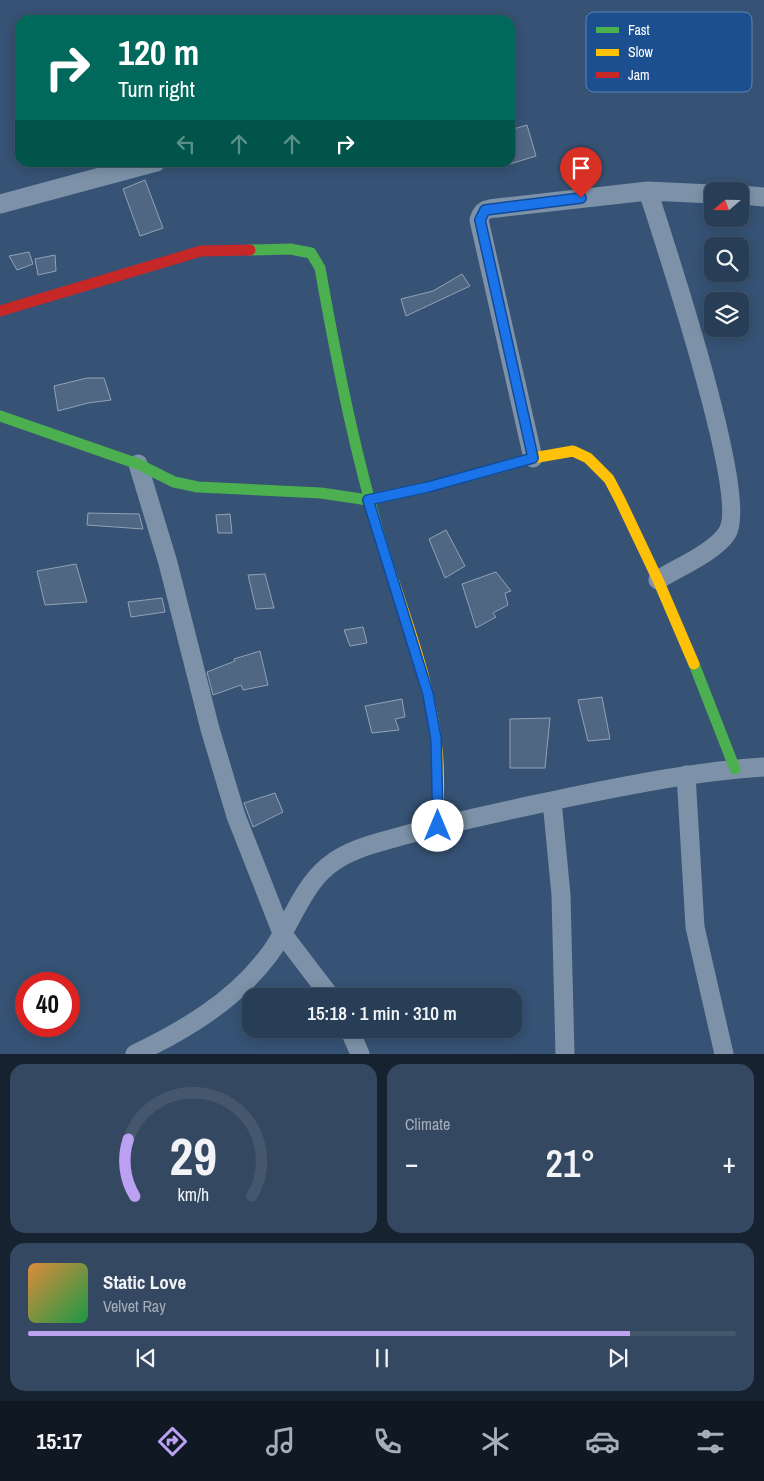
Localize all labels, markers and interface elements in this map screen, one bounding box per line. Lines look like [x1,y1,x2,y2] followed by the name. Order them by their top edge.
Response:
[586,12,752,92] legend
[628,21,650,39] text: Fast
[118,29,199,76] text: 120 m
[35,35,100,100] icon: right
[628,43,654,61] text: Slow
[628,66,650,84] text: Jam
[118,74,195,104] text: Turn right
[172,130,200,158] icon: left
[225,130,253,158] icon: ahead
[278,130,306,158] icon: ahead
[331,130,359,158] icon: right
[560,147,602,198] pin
[567,154,595,182] icon: arrive
[704,182,749,228] north arrow
[704,182,749,337] map controls
[704,237,749,282] button: search
[704,292,749,337] button: layers
[411,799,463,851] position arrow
[15,972,80,1037] speed limit sign: 40
[307,1000,457,1026] text: 15:18 · 1 min · 310 m
[405,1113,450,1135] text: Climate
[170,1121,217,1191] text: 29
[546,1138,595,1189] text: 21°
[405,1144,418,1182] text: −
[723,1144,736,1182] text: +
[178,1183,209,1207] text: km/h
[103,1269,186,1295] text: Static Love
[103,1295,166,1317] text: Velvet Ray
[132,1344,160,1372] icon: previous
[368,1344,396,1372] icon: pause
[604,1344,632,1372] icon: next
[155,1424,190,1459] icon: directions
[263,1424,298,1459] icon: music
[370,1424,405,1459] icon: phone
[478,1424,513,1459] icon: climate
[585,1424,620,1459] icon: car
[693,1424,728,1459] icon: filters
[36,1426,82,1456] text: 15:17

